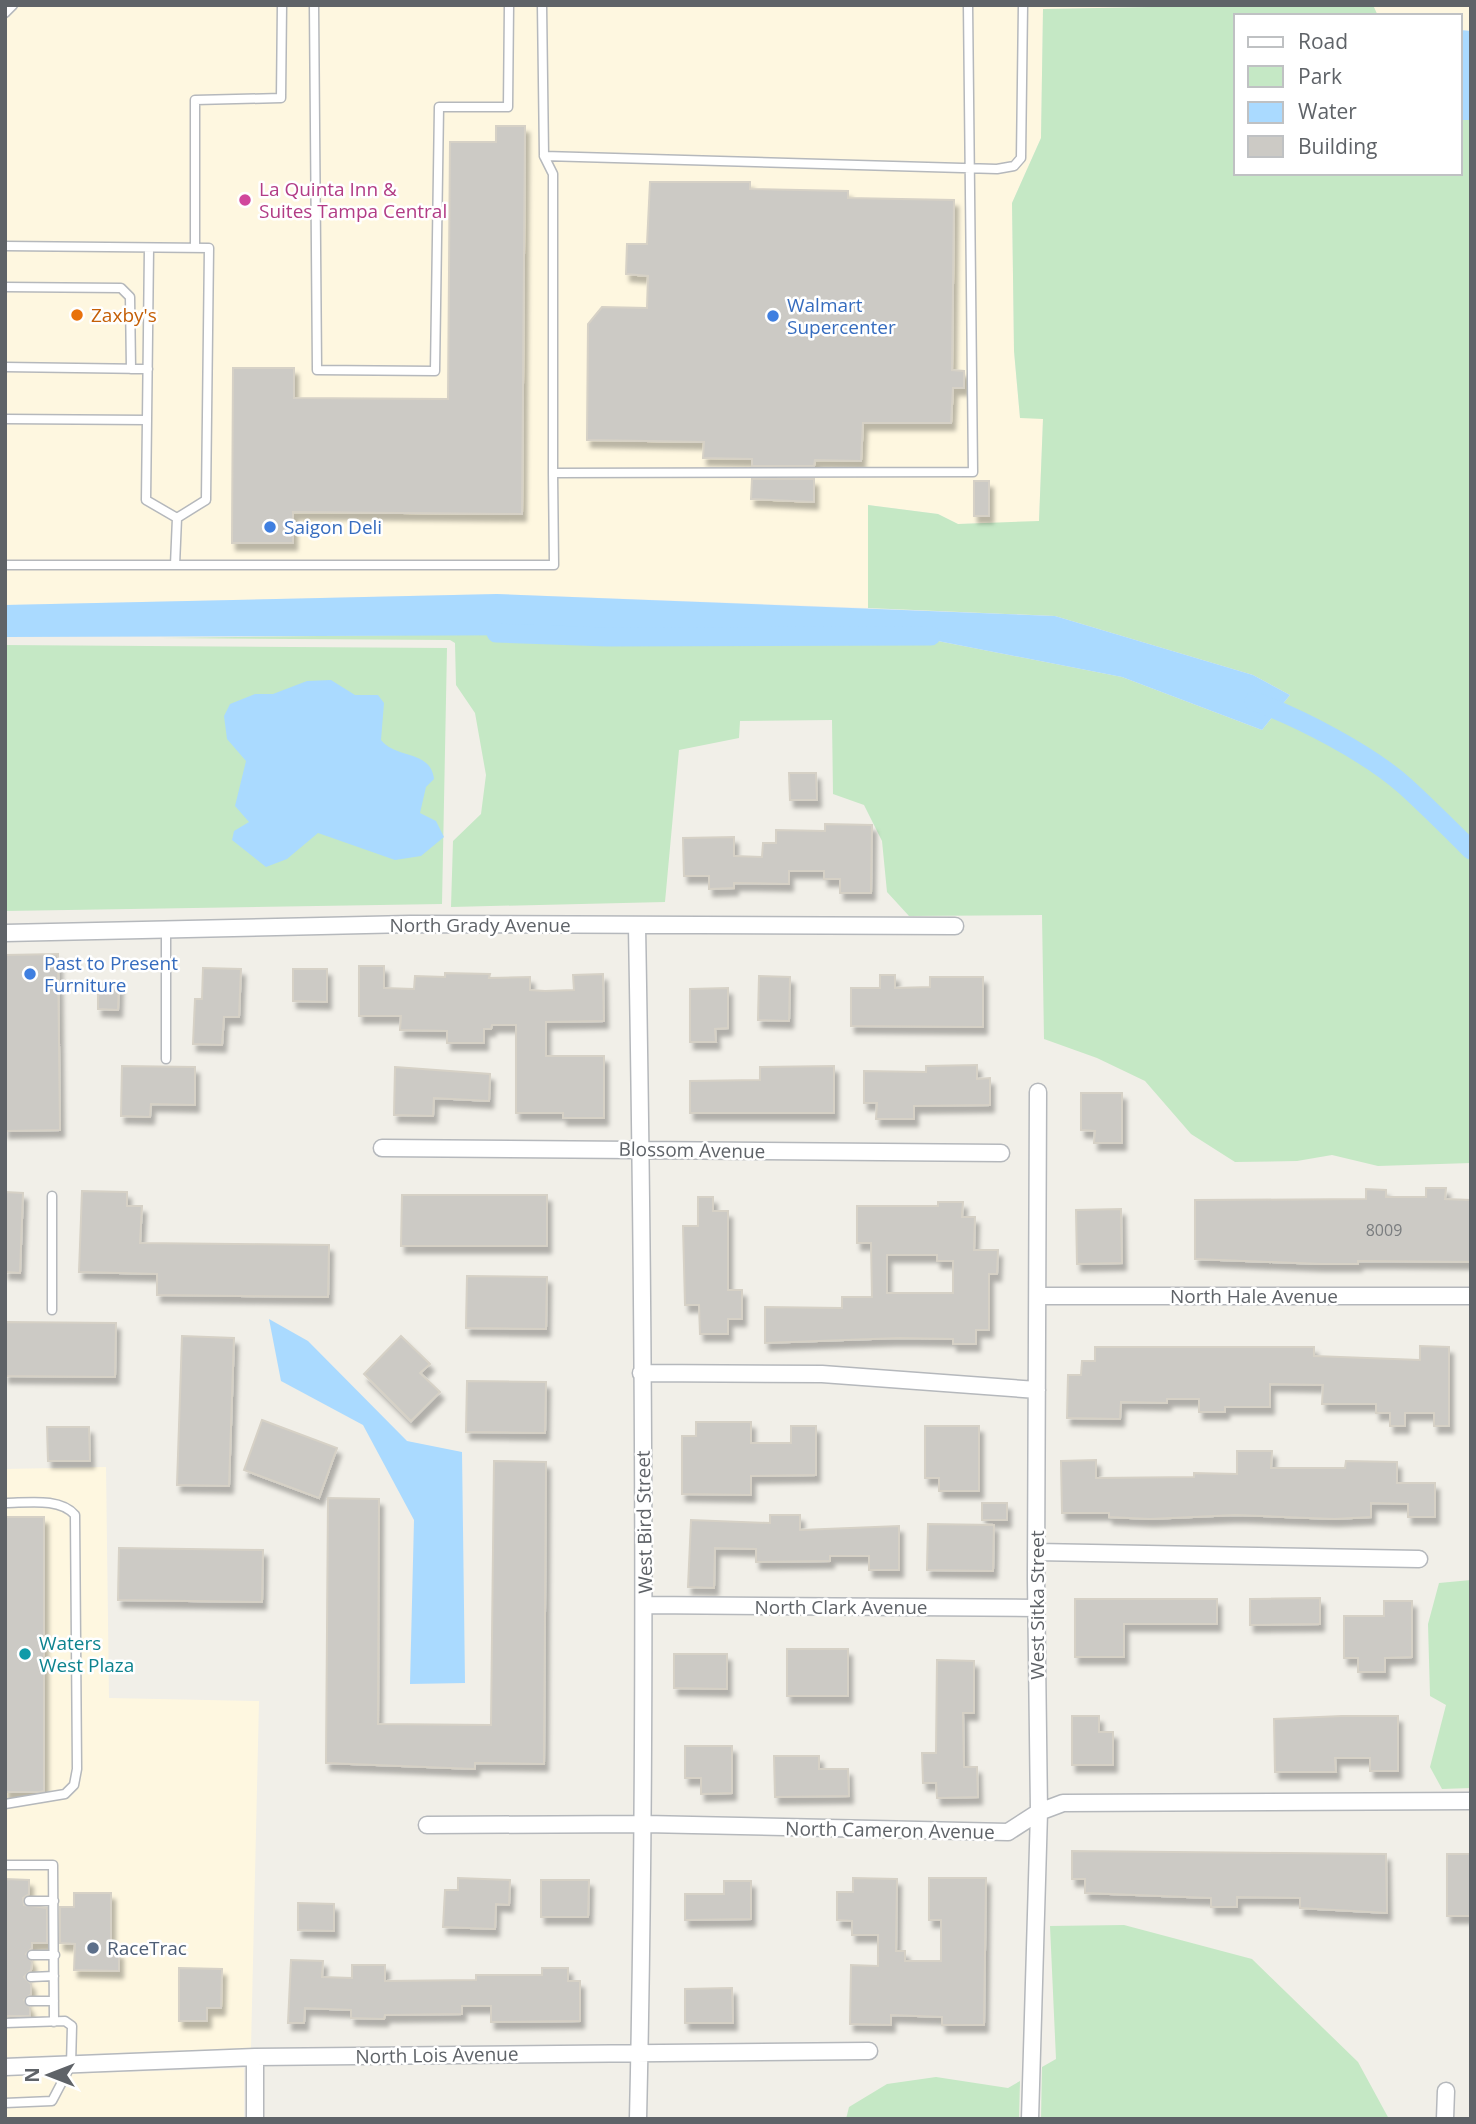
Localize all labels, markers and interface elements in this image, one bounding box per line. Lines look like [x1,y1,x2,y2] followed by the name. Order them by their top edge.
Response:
[1234,14,1462,175] legend
[1298,27,1348,55] text: Road
[1298,62,1342,90] text: Park
[1298,97,1357,125] text: Water
[1298,132,1377,160] text: Building
[259,176,447,224] place label: La Quinta Inn & Suites Tampa Central
[237,192,253,208] marker: La Quinta Inn & Suites Tampa Central
[787,292,896,340] place label: Walmart Supercenter
[91,302,157,328] place label: Zaxby's
[69,307,85,323] marker: Zaxby's
[765,308,781,324] marker: Walmart Supercenter
[284,514,382,540] place label: Saigon Deli
[262,519,278,535] marker: Saigon Deli
[389,912,571,938] street label: North Grady Avenue
[44,950,178,998] place label: Past to Present Furniture
[22,966,38,982] marker: Past to Present Furniture
[618,1136,766,1164] street label: Blossom Avenue
[1366,1219,1402,1241] house number: 8009
[1170,1283,1338,1309] street label: North Hale Avenue
[630,1450,658,1594] street label: West Bird Street
[1024,1530,1050,1680] street label: West Sitka Street
[754,1594,928,1620] street label: North Clark Avenue
[39,1630,134,1678] place label: Waters West Plaza
[17,1646,33,1662] marker: Waters West Plaza
[785,1815,995,1845] street label: North Cameron Avenue
[107,1935,187,1961] place label: RaceTrac
[85,1940,101,1956] marker: RaceTrac
[14,2040,84,2110] north arrow
[355,2041,519,2069] street label: North Lois Avenue
[19,2067,45,2083] text: N

